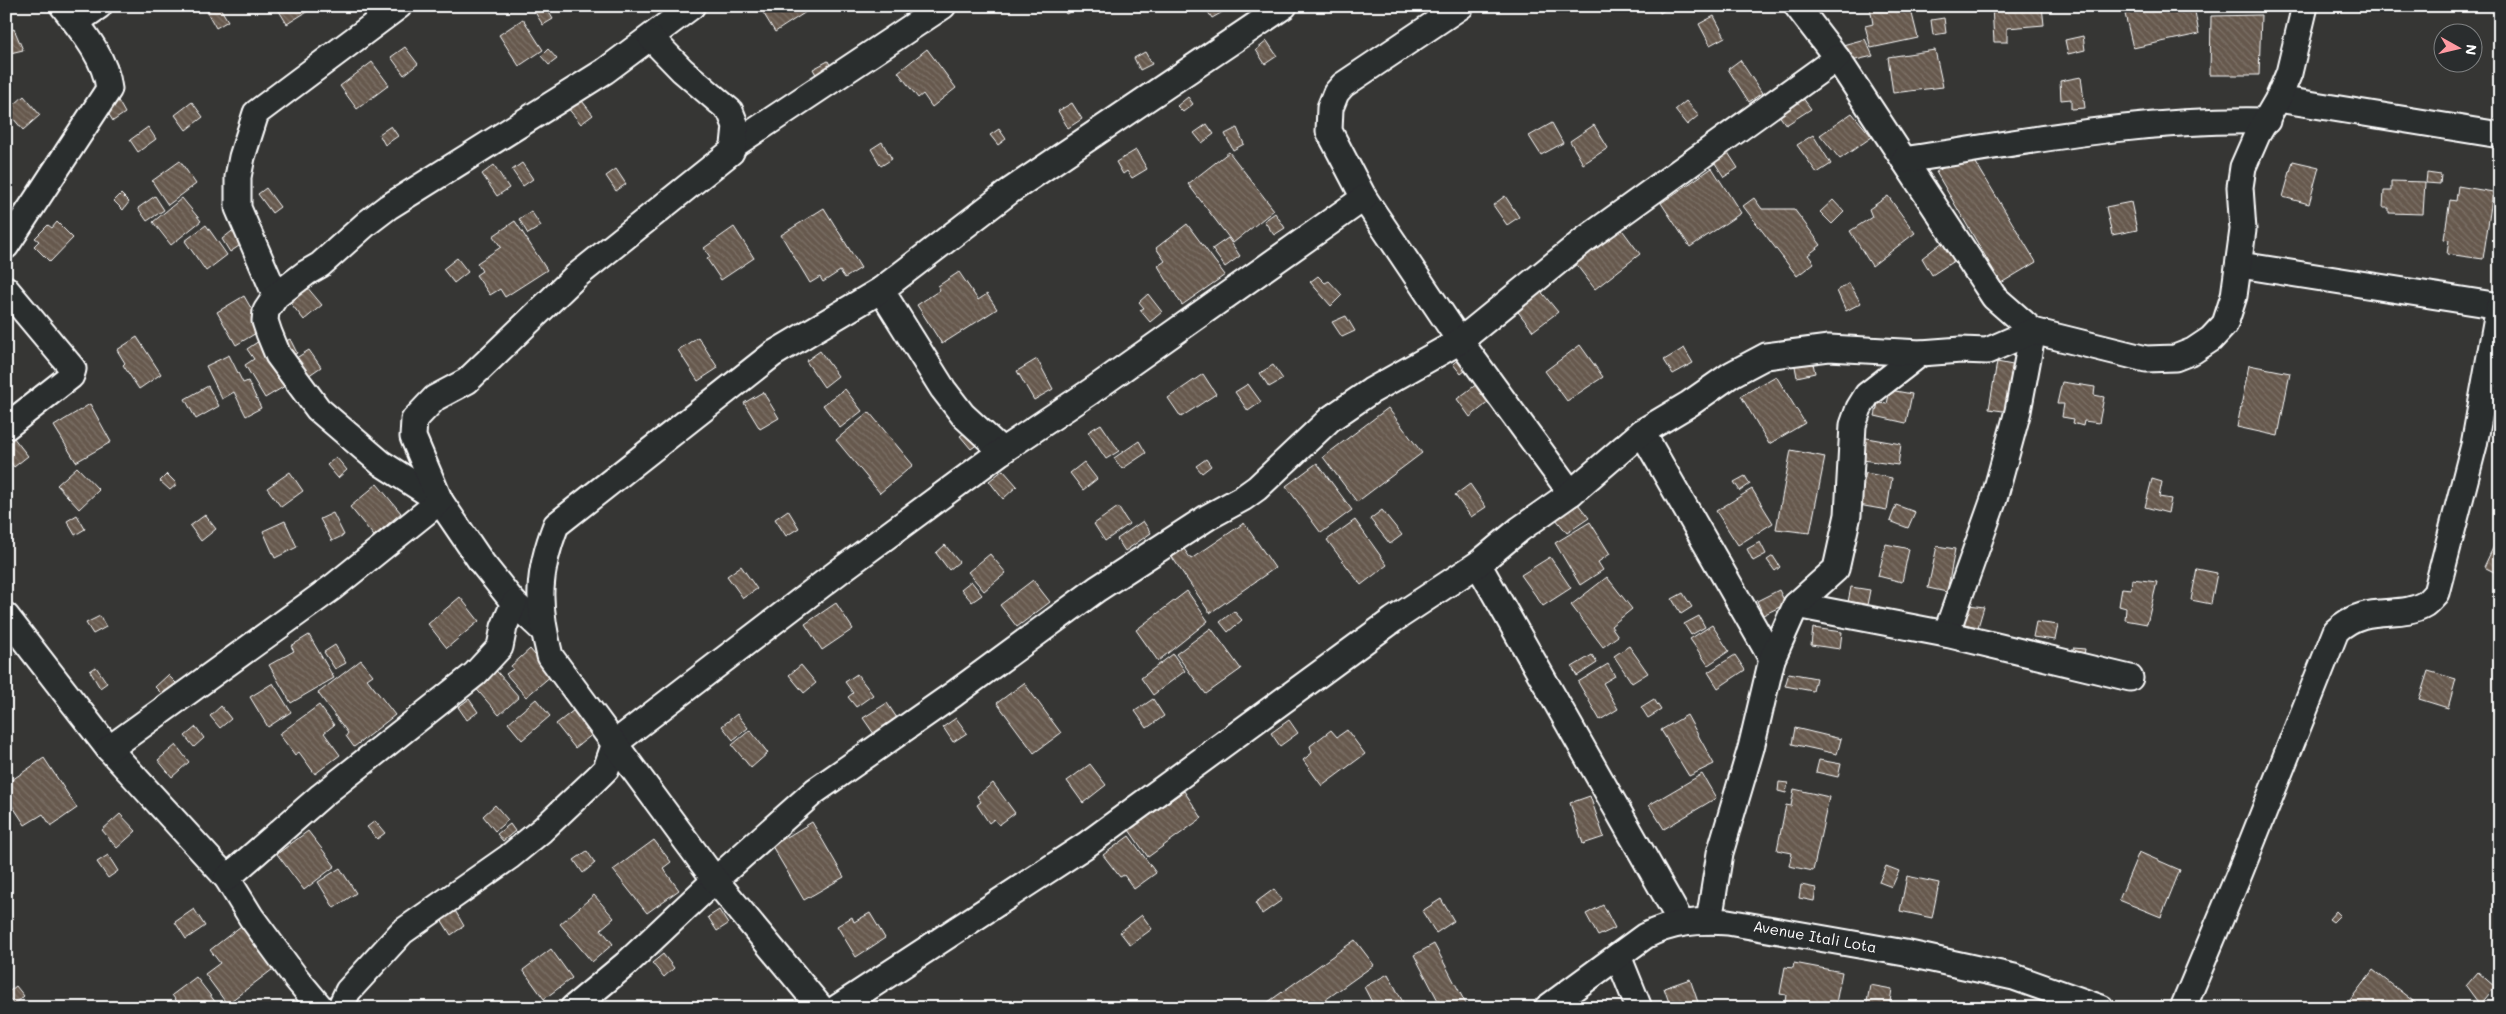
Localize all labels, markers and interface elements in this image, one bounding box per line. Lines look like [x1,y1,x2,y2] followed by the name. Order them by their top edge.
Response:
[2434,22,2484,72] north arrow
[2461,43,2482,56] text: N
[1752,915,1879,957] street label: Avenue Itali Lota

